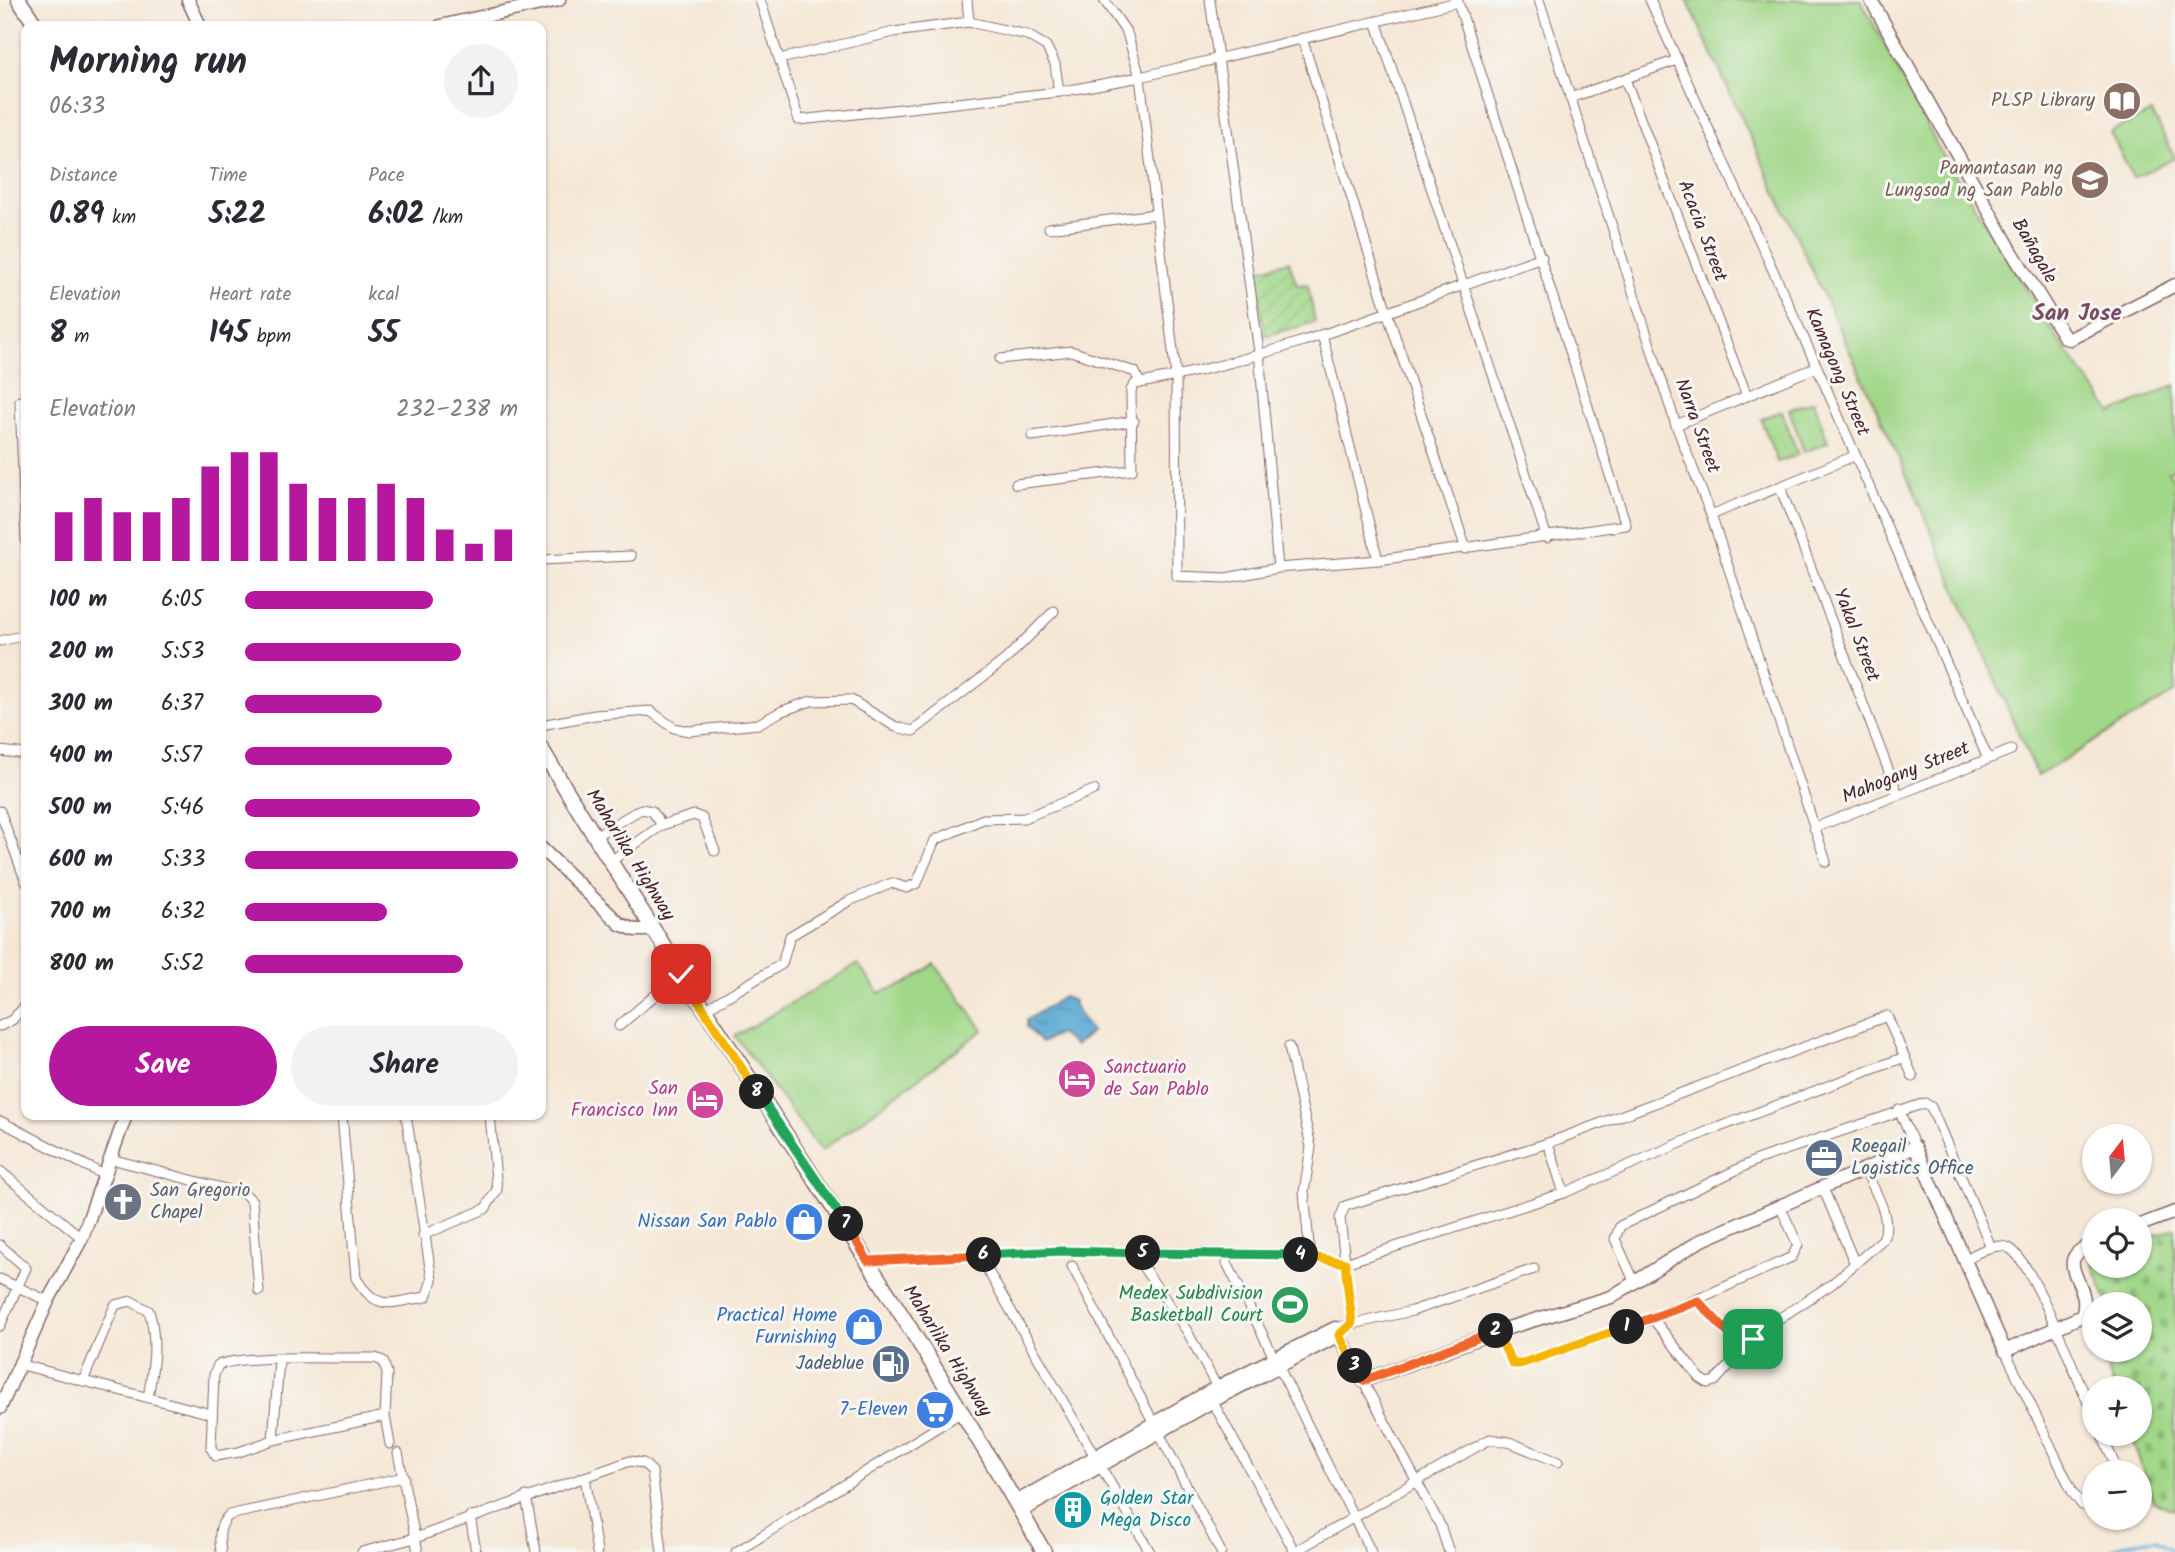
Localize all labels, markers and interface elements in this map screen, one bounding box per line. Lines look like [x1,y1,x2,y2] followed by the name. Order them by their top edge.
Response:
[49,33,247,93] text: Morning run
[444,44,518,118] button: share
[2101,80,2143,122] library icon: PLSP Library
[1991,86,2096,116] place label: PLSP Library
[49,89,105,125] text: 06:33
[1885,154,2063,206] place label: Pamantasan ng Lungsod ng San Pablo
[2069,159,2111,201] school or university icon: Pamantasan ng Lungsod ng San Pablo
[49,161,117,191] text: Distance
[209,161,247,191] text: Time
[368,161,405,191] text: Pace
[1669,176,1735,287] street label: Acacia Street
[49,191,104,239] text: 0.89
[209,191,266,239] text: 5:22
[368,191,425,239] text: 6:02
[104,203,136,233] text: km
[425,203,463,233] text: /km
[2003,213,2065,290] street label: Bañagale
[49,280,121,310] text: Elevation
[209,280,291,310] text: Heart rate
[368,280,399,310] text: kcal
[2032,296,2122,332] district label: San Jose
[1796,303,1878,441] street label: Kamagong Street
[49,310,67,358] text: 8
[209,310,249,358] text: 145
[368,310,399,358] text: 55
[67,322,89,352] text: m
[249,322,291,352] text: bpm
[1666,374,1728,478] street label: Narra Street
[49,392,136,428] text: Elevation
[396,392,518,428] text: 232–238 m
[49,582,107,618] text: 100 m
[161,582,203,618] text: 6:05
[1824,584,1888,687] street label: Yakal Street
[49,634,114,670] text: 200 m
[161,634,205,670] text: 5:53
[49,686,113,722] text: 300 m
[161,686,203,722] text: 6:37
[1838,733,1975,812] street label: Mahogany Street
[49,738,113,774] text: 400 m
[161,738,202,774] text: 5:57
[577,783,683,928] street label: Maharlika Highway
[49,790,112,826] text: 500 m
[161,790,204,826] text: 5:46
[49,842,113,878] text: 600 m
[161,842,205,878] text: 5:33
[49,894,111,930] text: 700 m
[161,894,206,930] text: 6:32
[651,944,711,1004] pin
[49,946,114,982] text: 800 m
[161,946,205,982] text: 5:52
[662,955,700,993] icon: check
[49,1026,277,1106] button: Save
[291,1026,518,1106] button: Share
[1104,1053,1209,1105] place label: Sanctuario de San Pablo
[1056,1058,1098,1100] hotel icon: Sanctuario de San Pablo
[571,1074,678,1126] place label: San Francisco Inn
[740,1074,774,1110] pin: 8
[751,1076,762,1106] text: 8
[684,1079,726,1121] hotel icon: San Francisco Inn
[2082,1124,2152,1194] north arrow
[2082,1124,2152,1530] map controls
[1851,1132,1974,1184] place label: Roegail Logistics Office
[1803,1137,1845,1179] office icon: Roegail Logistics Office
[150,1176,250,1228] place label: San Gregorio Chapel
[102,1181,144,1223] church icon: San Gregorio Chapel
[783,1201,825,1243] shop icon: Nissan San Pablo
[828,1206,864,1242] pin: 7
[638,1207,777,1237] place label: Nissan San Pablo
[841,1208,850,1238] text: 7
[2082,1208,2152,1278] button: locate
[1126,1236,1160,1270] pin: 5
[1138,1237,1147,1267] text: 5
[967,1238,1002,1272] pin: 6
[1284,1238,1318,1272] pin: 4
[978,1239,989,1269] text: 6
[1295,1239,1306,1269] text: 4
[894,1279,1000,1424] street label: Maharlika Highway
[1119,1279,1264,1331] place label: Medex Subdivision Basketball Court
[1269,1284,1311,1326] sports icon: Medex Subdivision Basketball Court
[2082,1292,2152,1362] button: layers
[717,1301,837,1353] place label: Practical Home Furnishing
[843,1306,885,1348] shop icon: Practical Home Furnishing
[1723,1309,1783,1369] pin
[1610,1310,1644,1344] pin: 1
[1624,1311,1629,1341] text: 1
[1478,1314,1514,1348] pin: 2
[1490,1315,1501,1345] text: 2
[1734,1320,1772,1358] icon: arrive
[870,1343,912,1385] fuel station icon: Jadeblue
[1338,1348,1372,1384] pin: 3
[796,1349,864,1379] place label: Jadeblue
[1349,1350,1360,1380] text: 3
[2082,1376,2152,1446] button: +
[914,1389,956,1431] supermarket icon: 7-Eleven
[840,1395,908,1425] place label: 7-Eleven
[2082,1460,2152,1530] button: −
[1100,1484,1195,1536] place label: Golden Star Mega Disco
[1052,1489,1094,1531] building icon: Golden Star Mega Disco

